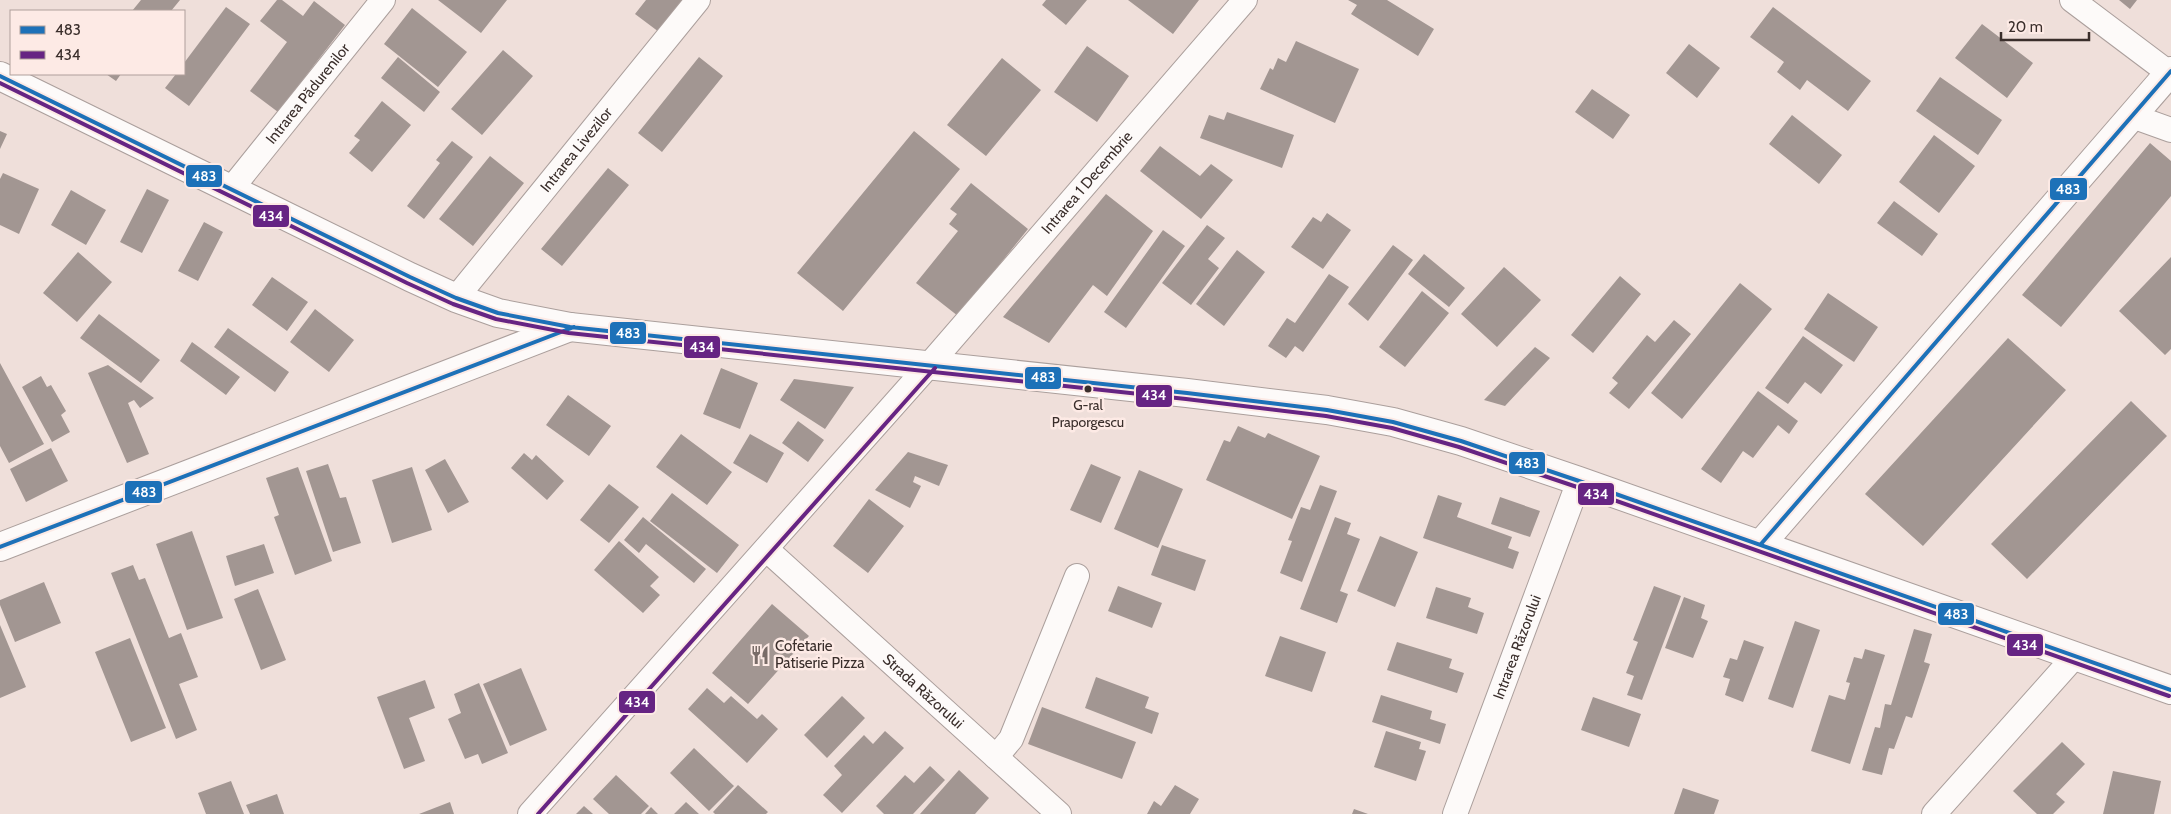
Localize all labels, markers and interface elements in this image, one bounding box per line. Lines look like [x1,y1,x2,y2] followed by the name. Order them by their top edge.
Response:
[10,10,185,75] legend
[2001,10,2088,42] scale bar
[2008,18,2043,36] text: 20 m
[55,21,81,39] text: 483
[262,40,354,148] street label: Intrarea Pădurenilor
[55,46,81,64] text: 434
[537,103,616,196] street label: Intrarea Livezilor
[1038,127,1137,238] street label: Intrarea 1 Decembrie
[185,164,223,188] line badge: 483
[192,167,216,185] text: 483
[2049,177,2088,201] line badge: 483
[2056,180,2080,198] text: 483
[252,204,290,228] line badge: 434
[259,207,283,225] text: 434
[609,321,647,345] line badge: 483
[616,324,640,342] text: 483
[683,335,721,359] line badge: 434
[690,338,714,356] text: 434
[1024,366,1062,390] line badge: 483
[1031,368,1055,386] text: 483
[1083,384,1093,394] marker: G-ral Praporgescu
[1135,384,1173,408] line badge: 434
[1142,386,1166,404] text: 434
[1052,396,1124,431] place label: G-ral Praporgescu
[1508,451,1546,475] line badge: 483
[1515,454,1539,472] text: 483
[124,480,163,504] line badge: 483
[1577,482,1615,506] line badge: 434
[132,483,156,501] text: 483
[1584,485,1608,503] text: 434
[1489,592,1545,702] street label: Intrarea Răzorului
[1937,602,1975,626] line badge: 483
[1944,605,1968,623] text: 483
[2006,633,2044,657] line badge: 434
[2013,636,2037,654] text: 434
[775,637,865,672] place label: Cofetarie Patiserie Pizza
[749,644,771,666] restaurant icon: Cofetarie Patiserie Pizza
[879,650,967,732] street label: Strada Răzorului
[618,690,656,714] line badge: 434
[625,693,649,711] text: 434

